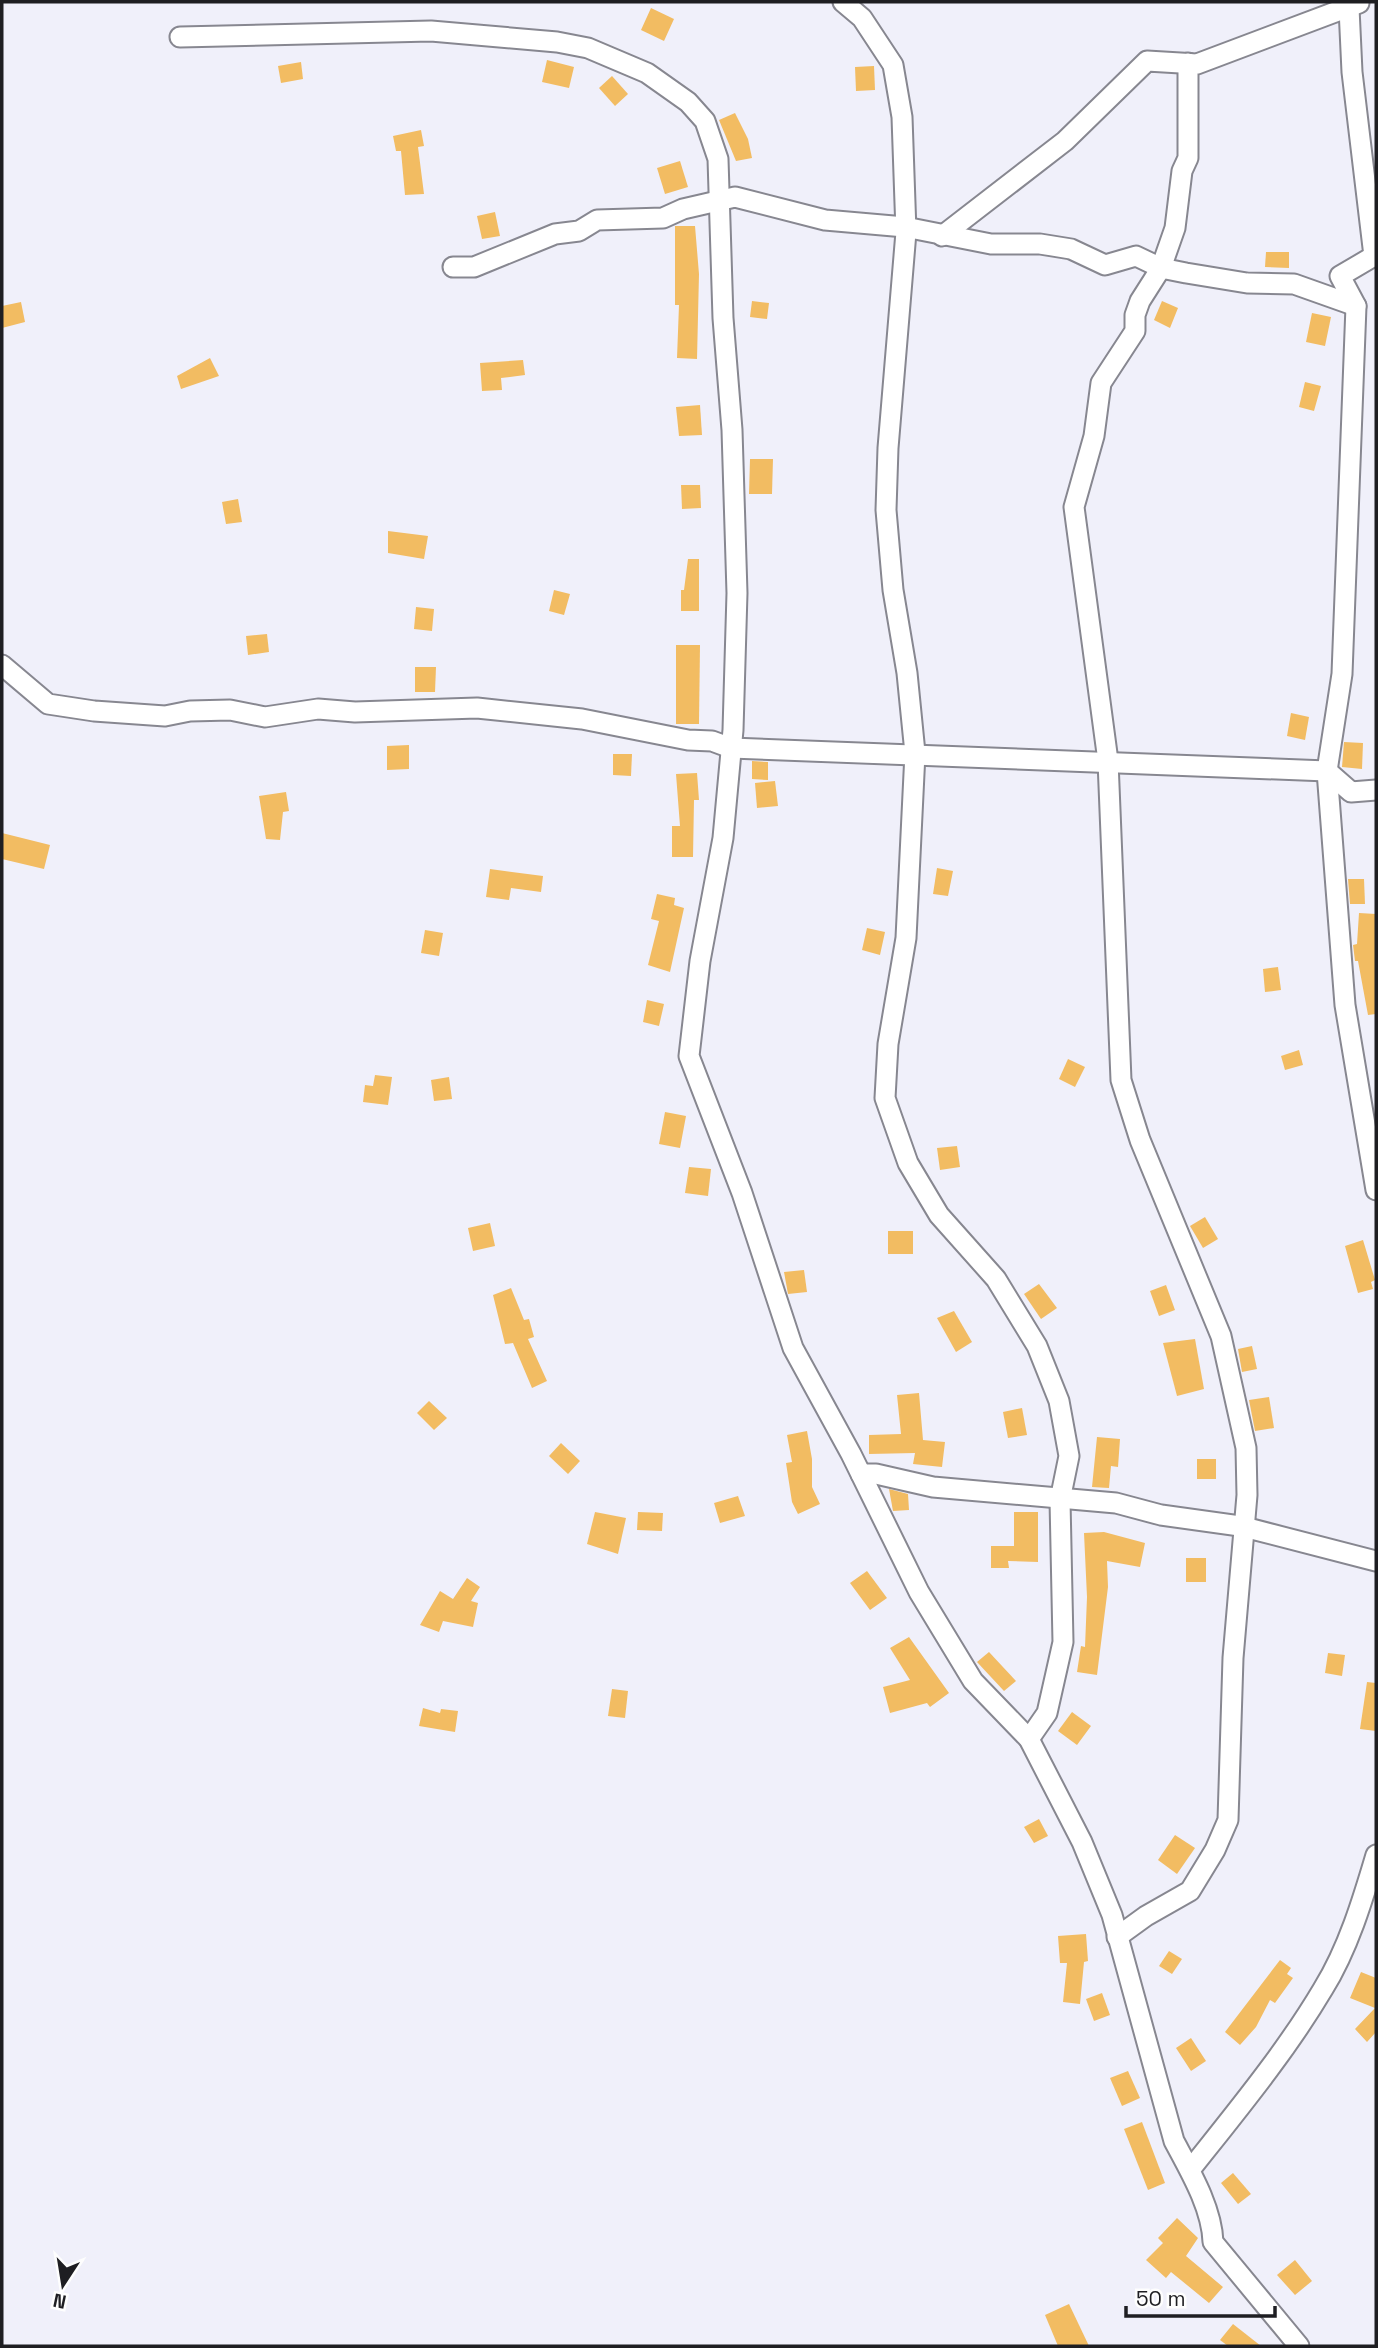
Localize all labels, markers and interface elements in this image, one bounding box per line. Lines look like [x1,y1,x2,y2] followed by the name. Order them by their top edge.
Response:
[28,2250,98,2320] north arrow
[1126,2274,1275,2318] scale bar
[1136,2285,1186,2312] text: 50 m
[51,2288,68,2315] text: N

